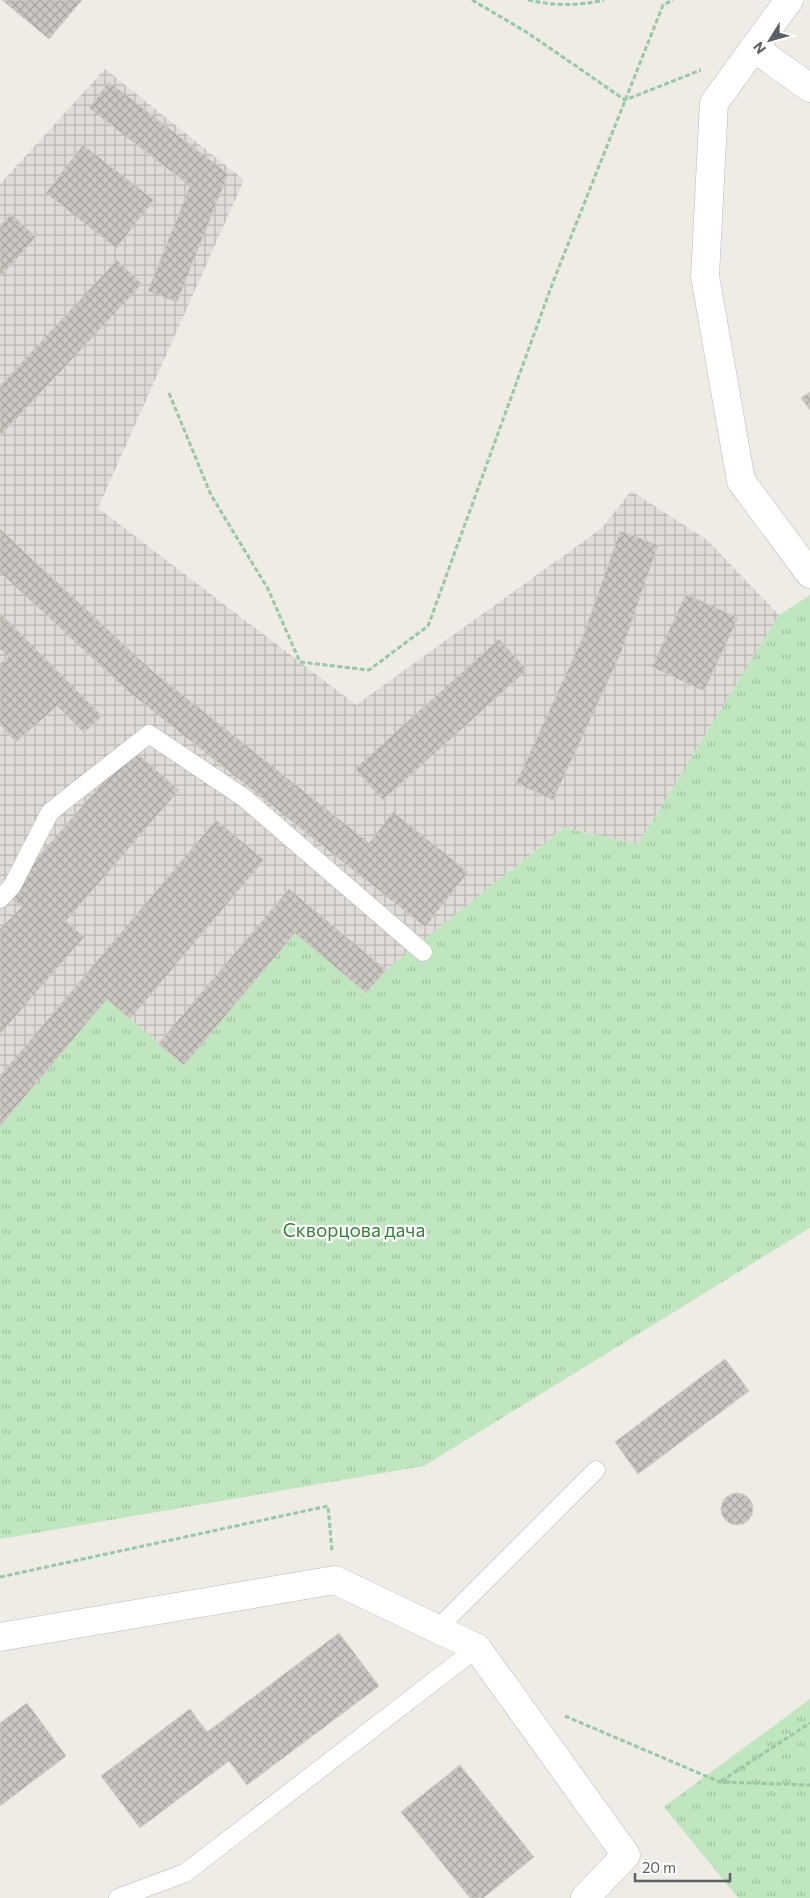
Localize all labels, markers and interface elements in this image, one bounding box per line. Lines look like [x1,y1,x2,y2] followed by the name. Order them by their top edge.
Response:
[745,15,795,65] north arrow
[749,39,769,57] text: N
[283,1218,425,1241] park label: Скворцова дача
[635,1850,730,1882] scale bar
[642,1858,676,1876] text: 20 m

